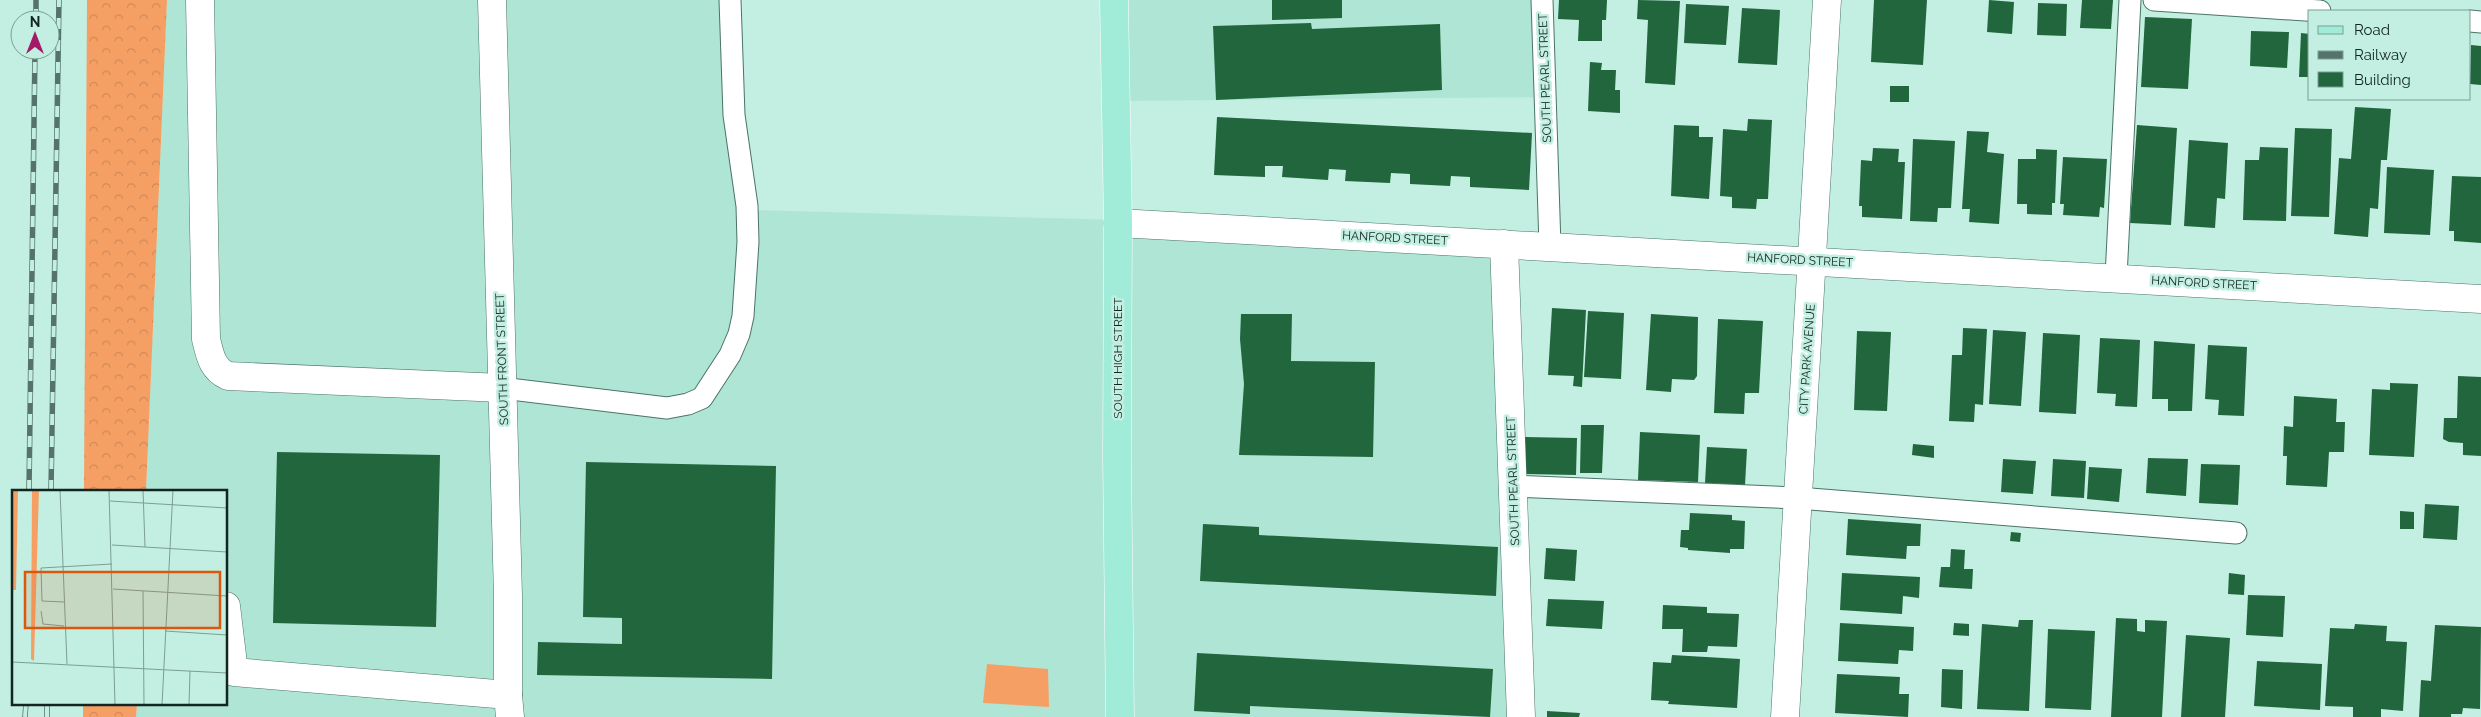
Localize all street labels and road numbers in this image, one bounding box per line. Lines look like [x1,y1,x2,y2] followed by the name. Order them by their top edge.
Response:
[1536,12,1554,143] street label: SOUTH PEARL STREET
[1342,228,1449,248] street label: HANFORD STREET
[1747,250,1854,270] street label: HANFORD STREET
[2151,273,2258,293] street label: HANFORD STREET
[493,292,511,425] street label: SOUTH FRONT STREET
[1111,297,1125,419] street label: SOUTH HIGH STREET
[1796,303,1818,415] street label: CITY PARK AVENUE
[1504,415,1522,546] street label: SOUTH PEARL STREET

